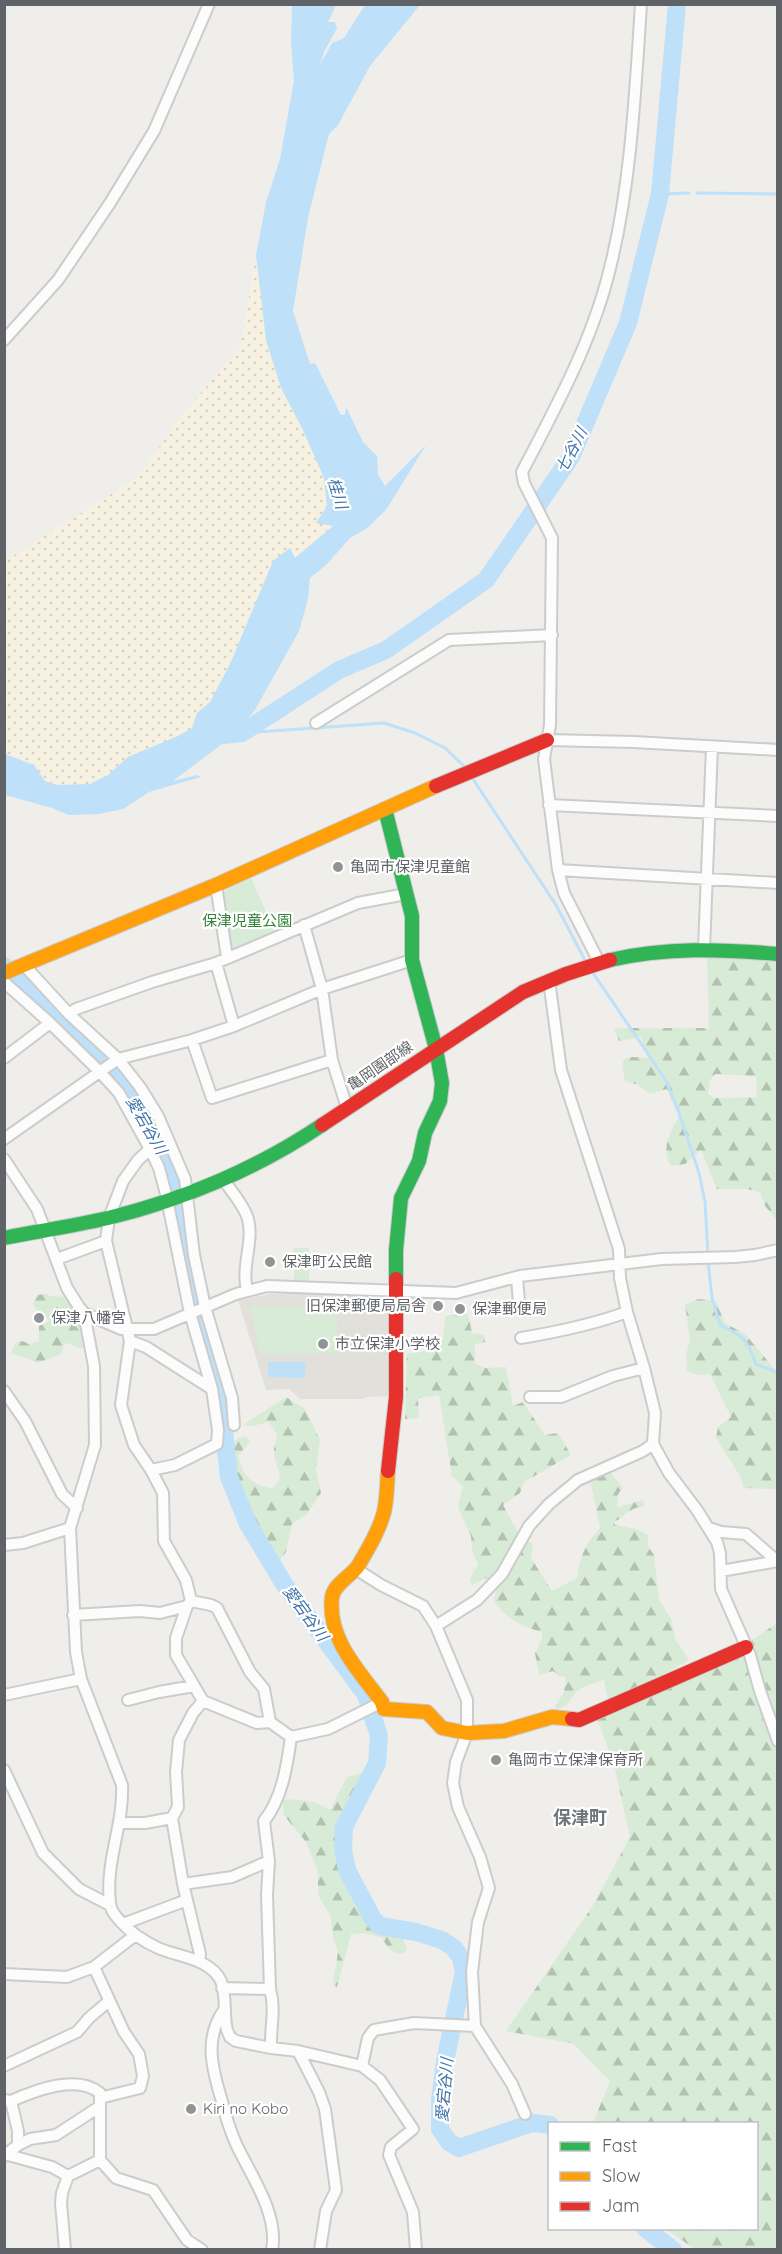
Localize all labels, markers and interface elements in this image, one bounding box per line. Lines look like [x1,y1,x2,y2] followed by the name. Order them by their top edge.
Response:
[551,422,592,476] water label: 七谷川
[324,475,353,513] water label: 桂川
[350,857,470,876] place label: 亀岡市保津児童館
[331,860,345,874] marker: 亀岡市保津児童館
[202,911,292,930] park label: 保津児童公園
[343,1037,416,1094] street label: 亀岡園部線
[122,1092,173,1159] water label: 愛宕谷川
[282,1252,372,1271] place label: 保津町公民館
[263,1255,277,1269] marker: 保津町公民館
[306,1296,426,1315] place label: 旧保津郵便局局舎
[431,1299,445,1313] marker: 旧保津郵便局局舎
[472,1299,547,1318] place label: 保津郵便局
[453,1302,467,1316] marker: 保津郵便局
[51,1308,126,1327] place label: 保津八幡宮
[32,1311,46,1325] marker: 保津八幡宮
[335,1334,440,1353] place label: 市立保津小学校
[316,1337,330,1351] marker: 市立保津小学校
[279,1581,334,1646] water label: 愛宕谷川
[508,1750,643,1769] place label: 亀岡市立保津保育所
[489,1753,503,1767] marker: 亀岡市立保津保育所
[553,1806,607,1829] district label: 保津町
[431,2055,457,2123] water label: 愛宕谷川
[203,2099,288,2118] place label: Kiri no Kobo
[184,2102,198,2116] marker: Kiri no Kobo
[548,2122,758,2230] legend
[602,2134,637,2157] text: Fast
[602,2164,640,2187] text: Slow
[602,2194,640,2217] text: Jam

